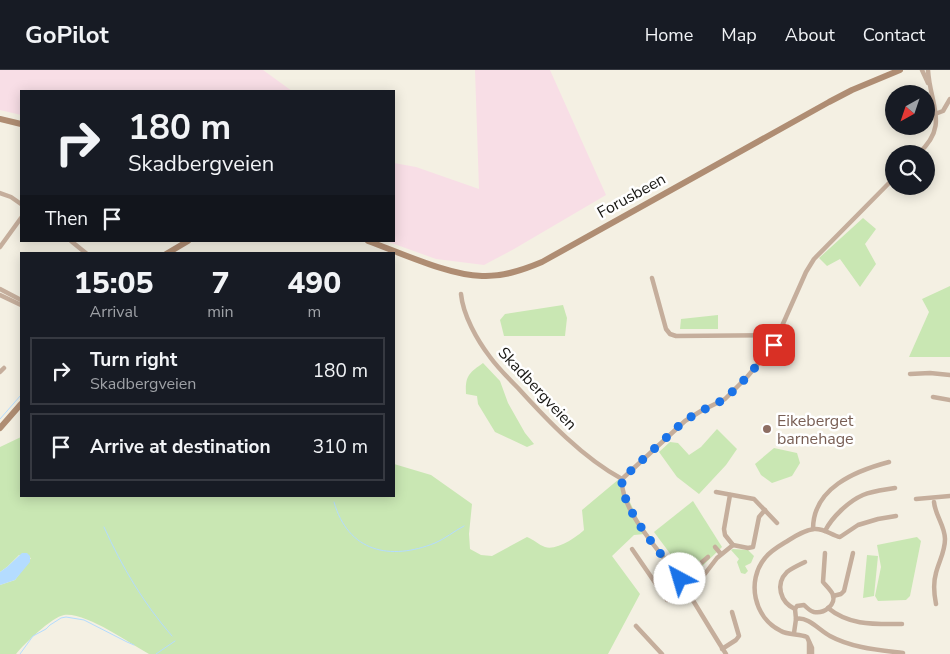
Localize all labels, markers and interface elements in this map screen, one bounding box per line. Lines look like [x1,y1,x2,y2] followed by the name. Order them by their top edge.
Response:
[25,19,109,51] text: GoPilot
[645,23,693,47] text: Home
[721,23,757,47] text: Map
[785,23,835,47] text: About
[863,23,925,47] text: Contact
[885,85,935,135] north arrow
[885,85,935,195] map controls
[128,104,231,151] text: 180 m
[45,110,110,175] icon: right
[885,145,935,195] button: search
[128,149,274,179] text: Skadbergveien
[593,168,670,224] street label: Forusbeen
[98,205,126,233] icon: arrive
[45,206,88,232] text: Then
[74,263,153,304] text: 15:05
[211,263,229,304] text: 7
[287,263,341,304] text: 490
[90,301,138,323] text: Arrival
[207,301,234,323] text: min
[307,301,321,323] text: m
[753,324,795,366] pin
[760,331,788,359] icon: arrive
[493,342,582,435] street label: Skadbergveien
[90,347,177,373] text: Turn right
[47,357,75,385] icon: right
[313,358,368,384] text: 180 m
[90,373,196,395] text: Skadbergveien
[777,410,854,450] place label: Eikeberget barnehage
[761,423,773,435] marker: Eikeberget barnehage
[47,433,75,461] icon: arrive
[90,434,271,460] text: Arrive at destination
[313,434,368,460] text: 310 m
[653,552,705,604] position arrow

